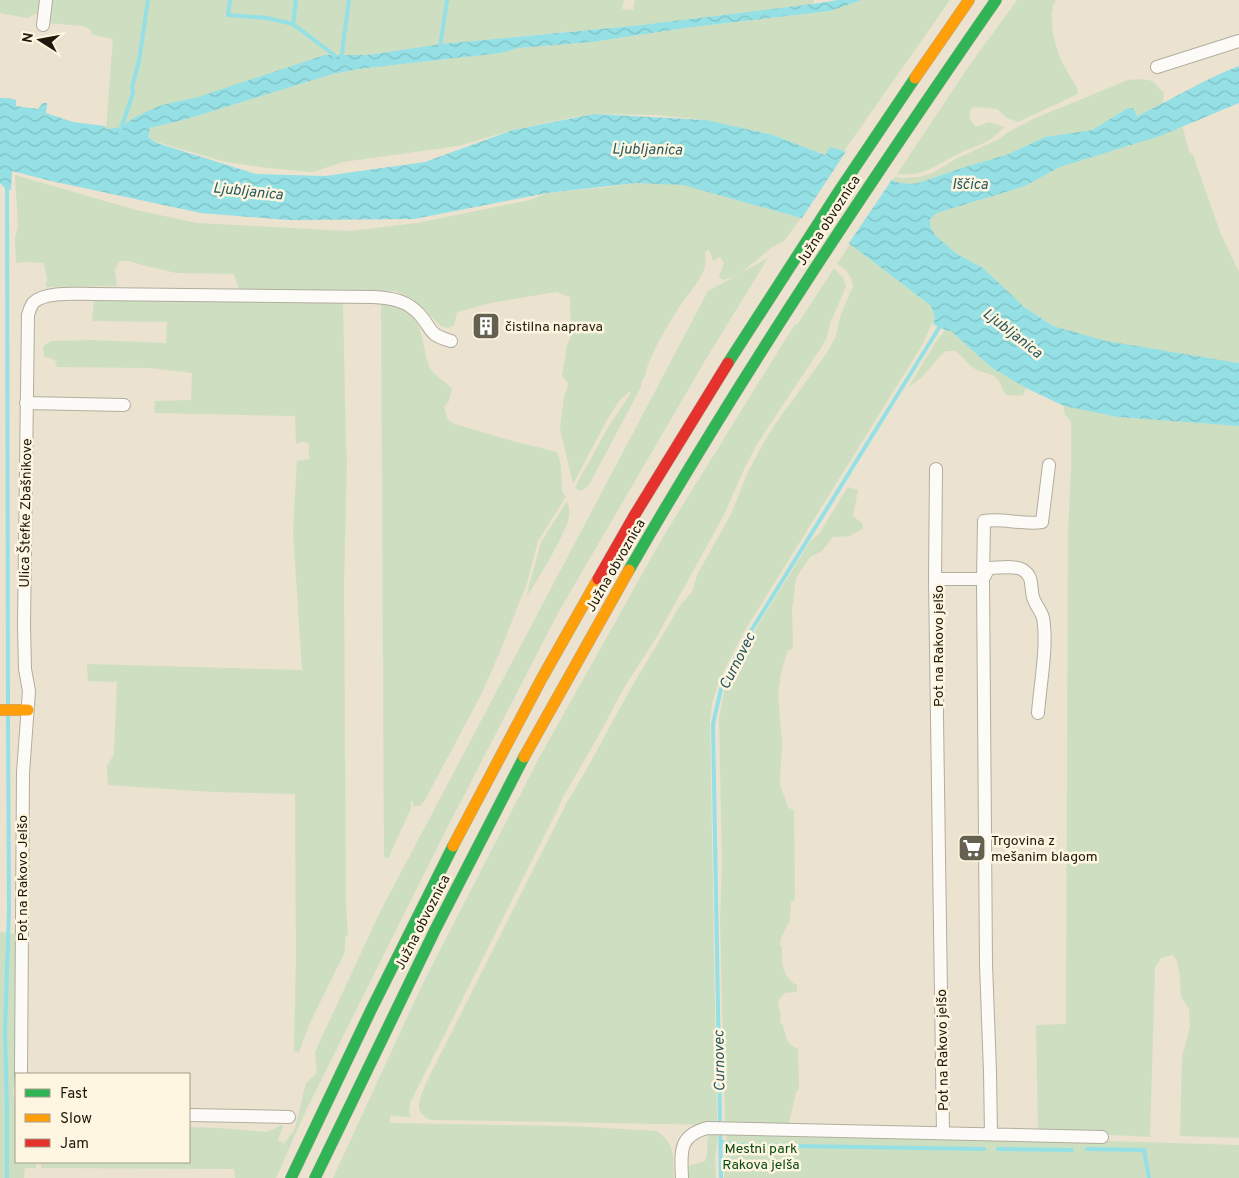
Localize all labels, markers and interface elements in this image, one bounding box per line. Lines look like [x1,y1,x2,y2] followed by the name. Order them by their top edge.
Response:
[15,15,65,65] north arrow
[19,31,38,44] text: N
[612,140,683,161] water label: Ljubljanica
[794,172,865,269] street label: Južna obvoznica
[952,176,988,195] water label: Iščica
[212,179,284,206] water label: Ljubljanica
[978,305,1046,364] water label: Ljubljanica
[471,311,501,341] building icon: čistilna naprava
[505,319,603,336] place label: čistilna naprava
[16,438,36,588] street label: Ulica Štefke Zbašnikove
[583,516,650,615] street label: Južna obvoznica
[931,585,948,707] street label: Pot na Rakovo jelšo
[716,629,761,693] water label: Curnovec
[15,815,32,941] street label: Pot na Rakovo Jelšo
[957,833,987,863] supermarket icon: Trgovina z mešanim blagom
[991,833,1098,866] place label: Trgovina z mešanim blagom
[392,872,455,973] street label: Južna obvoznica
[934,989,953,1111] street label: Pot na Rakovo jelšo
[710,1029,731,1092] water label: Curnovec
[15,1073,190,1163] legend
[60,1085,88,1104] text: Fast
[60,1110,92,1129] text: Slow
[60,1135,89,1154] text: Jam
[722,1141,800,1174] park label: Mestni park Rakova jelša

